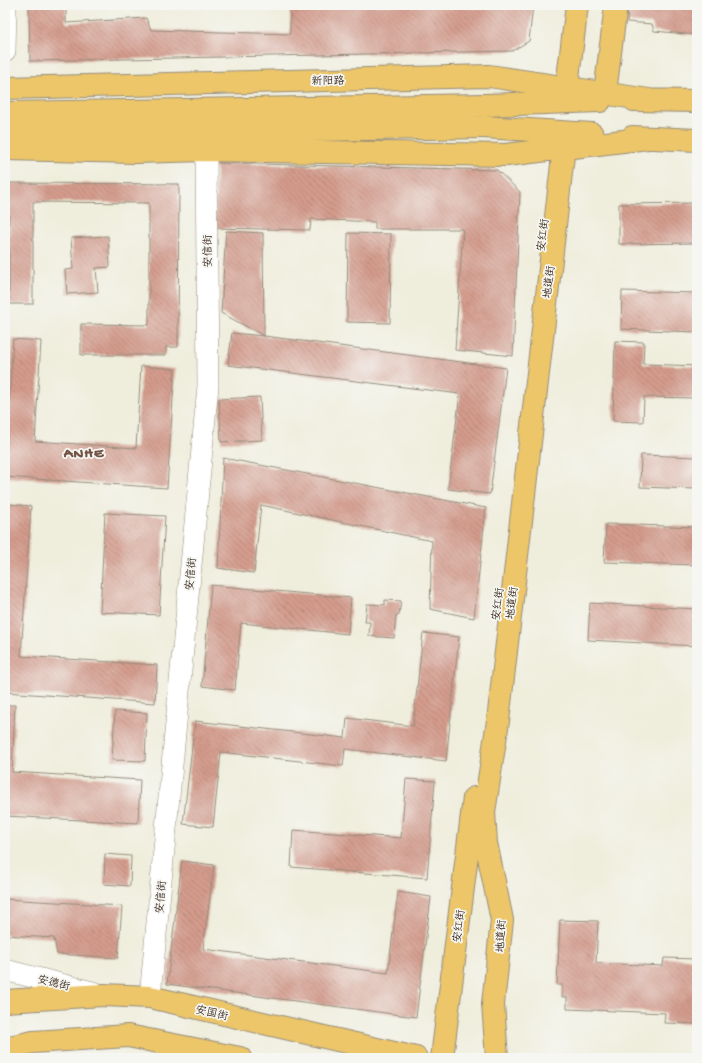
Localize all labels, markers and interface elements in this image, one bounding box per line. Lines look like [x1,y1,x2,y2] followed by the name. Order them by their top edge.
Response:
[311,75,345,88] street label: 新阳路
[535,217,552,252] street label: 安红街
[202,233,215,268] street label: 安信街
[541,264,558,299] street label: 地道街
[63,445,105,463] district label: ANHE
[184,556,199,591] street label: 安信街
[504,585,521,620] street label: 地道街
[490,586,507,621] street label: 安红街
[154,879,169,914] street label: 安信街
[451,908,468,943] street label: 安红街
[494,918,509,953] street label: 地道街
[36,972,72,994] street label: 安德街
[194,1003,230,1024] street label: 安国街

